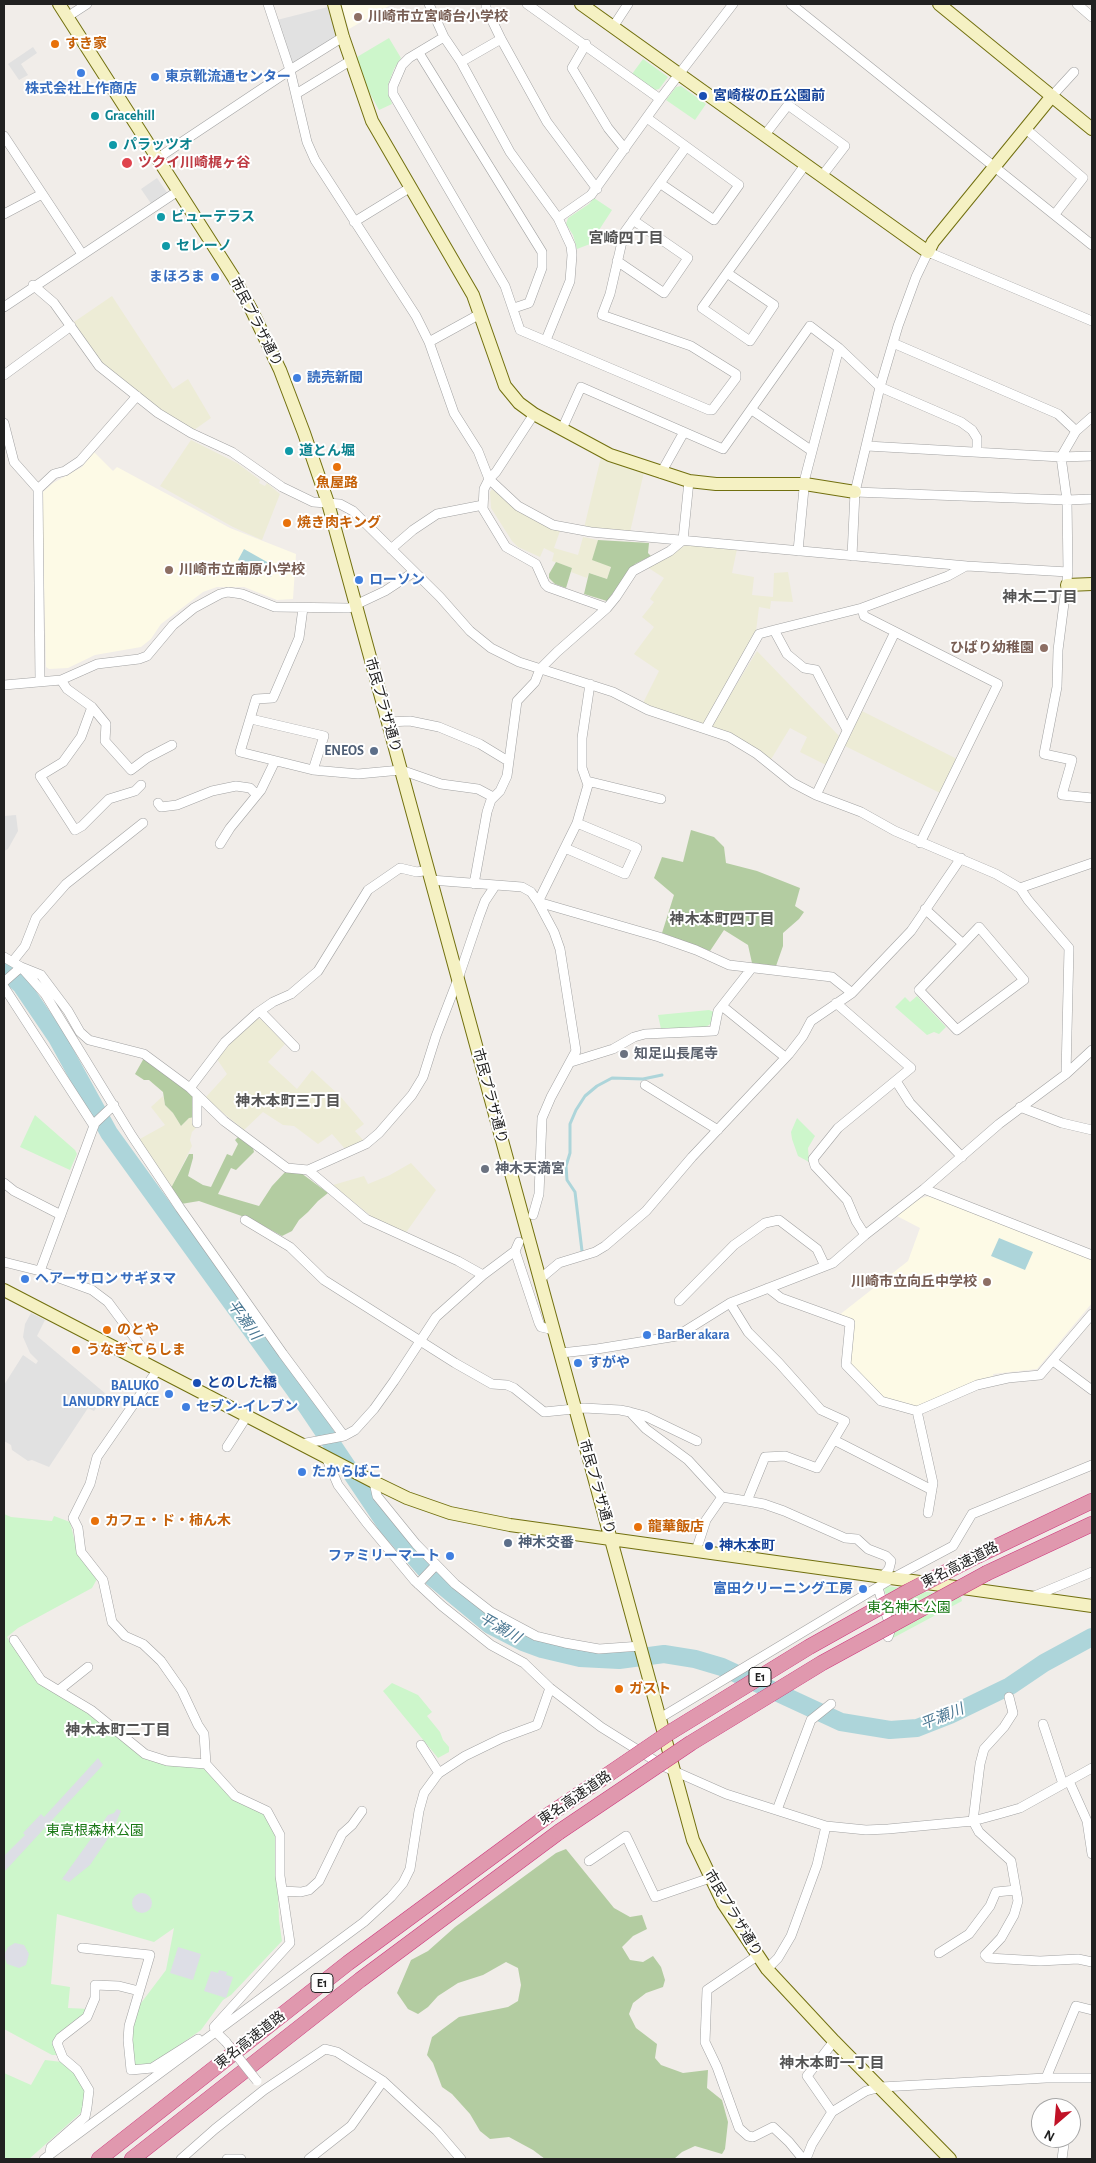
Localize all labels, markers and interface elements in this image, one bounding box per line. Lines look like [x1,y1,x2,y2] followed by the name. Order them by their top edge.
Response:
[368,9,508,25] place label: 川崎市立宮崎台小学校
[352,11,364,23] marker: 川崎市立宮崎台小学校
[65,36,107,52] place label: すき家
[49,38,61,50] marker: すき家
[75,67,87,79] marker: 株式会社上作商店
[165,69,291,85] place label: 東京靴流通センター
[149,71,161,83] marker: 東京靴流通センター
[25,81,137,97] place label: 株式会社上作商店
[713,88,825,104] place label: 宮崎桜の丘公園前
[697,90,709,102] marker: 宮崎桜の丘公園前
[105,108,155,124] place label: Gracehill
[89,110,101,122] marker: Gracehill
[123,137,193,153] place label: パラッツオ
[107,139,119,151] marker: パラッツオ
[138,155,250,171] place label: ツクイ川崎梶ヶ谷
[120,156,134,170] marker: ツクイ川崎梶ヶ谷
[171,209,255,225] place label: ビューテラス
[155,211,167,223] marker: ビューテラス
[589,229,663,247] district label: 宮崎四丁目
[176,238,232,254] place label: セレーノ
[160,240,172,252] marker: セレーノ
[149,269,205,285] place label: まほろま
[209,271,221,283] marker: まほろま
[226,275,286,369] street label: 市民プラザ通り
[307,370,363,386] place label: 読売新聞
[291,372,303,384] marker: 読売新聞
[299,443,355,459] place label: 道とん堀
[283,445,295,457] marker: 道とん堀
[331,461,343,473] marker: 魚屋路
[316,475,358,491] place label: 魚屋路
[297,515,381,531] place label: 焼き肉キング
[281,517,293,529] marker: 焼き肉キング
[179,562,305,578] place label: 川崎市立南原小学校
[163,564,175,576] marker: 川崎市立南原小学校
[369,572,425,588] place label: ローソン
[353,574,365,586] marker: ローソン
[1003,588,1077,606] district label: 神木二丁目
[950,640,1034,656] place label: ひばり幼稚園
[1038,642,1050,654] marker: ひばり幼稚園
[361,656,405,754] street label: 市民プラザ通り
[324,743,364,759] place label: ENEOS
[368,745,380,757] marker: ENEOS
[670,910,774,928] district label: 神木本町四丁目
[469,1046,511,1146] street label: 市民プラザ通り
[634,1046,718,1062] place label: 知足山長尾寺
[618,1048,630,1060] marker: 知足山長尾寺
[236,1092,340,1110] district label: 神木本町三丁目
[495,1161,565,1177] place label: 神木天満宮
[479,1163,491,1175] marker: 神木天満宮
[35,1271,176,1287] place label: ヘアーサロン サギヌマ
[19,1273,31,1285] marker: ヘアーサロン サギヌマ
[851,1274,977,1290] place label: 川崎市立向丘中学校
[981,1276,993,1288] marker: 川崎市立向丘中学校
[223,1297,265,1343] water label: 平瀬川
[117,1322,159,1338] place label: のとや
[101,1324,113,1336] marker: のとや
[657,1327,730,1343] place label: BarBer akara
[641,1329,653,1341] marker: BarBer akara
[86,1342,186,1358] place label: うなぎ てらしま
[70,1344,82,1356] marker: うなぎ てらしま
[588,1355,630,1371] place label: すがや
[572,1357,584,1369] marker: すがや
[207,1375,277,1391] place label: とのした橋
[191,1377,203,1389] marker: とのした橋
[63,1378,159,1410] place label: BALUKO LANUDRY PLACE
[163,1388,175,1400] marker: BALUKO LANUDRY PLACE
[196,1399,298,1415] place label: セブン-イレブン
[180,1401,192,1413] marker: セブン-イレブン
[575,1438,619,1536] street label: 市民プラザ通り
[312,1464,382,1480] place label: たからばこ
[296,1466,308,1478] marker: たからばこ
[105,1513,231,1529] place label: カフェ・ド・柿ん木
[89,1515,101,1527] marker: カフェ・ド・柿ん木
[648,1519,704,1535] place label: 龍華飯店
[632,1521,644,1533] marker: 龍華飯店
[518,1535,574,1551] place label: 神木交番
[502,1537,514,1549] marker: 神木交番
[719,1538,775,1554] place label: 神木本町
[919,1538,1001,1592] street label: 東名高速道路
[703,1540,715,1552] marker: 神木本町
[328,1548,440,1564] place label: ファミリーマート
[444,1550,456,1562] marker: ファミリーマート
[713,1581,853,1597] place label: 富田クリーニング工房
[857,1583,869,1595] marker: 富田クリーニング工房
[867,1600,951,1616] park label: 東名神木公園
[476,1609,524,1647] water label: 平瀬川
[749,1668,771,1686] road number: E1
[629,1681,671,1697] place label: ガスト
[613,1683,625,1695] marker: ガスト
[918,1700,966,1734] water label: 平瀬川
[66,1721,170,1739] district label: 神木本町二丁目
[535,1768,615,1828] street label: 東名高速道路
[46,1823,144,1839] park label: 東高根森林公園
[701,1867,765,1959] street label: 市民プラザ通り
[311,1974,333,1992] road number: E1
[212,2008,288,2072] street label: 東名高速道路
[780,2054,884,2072] district label: 神木本町一丁目
[1031,2098,1081,2148] north arrow
[1042,2127,1057,2144] text: N

